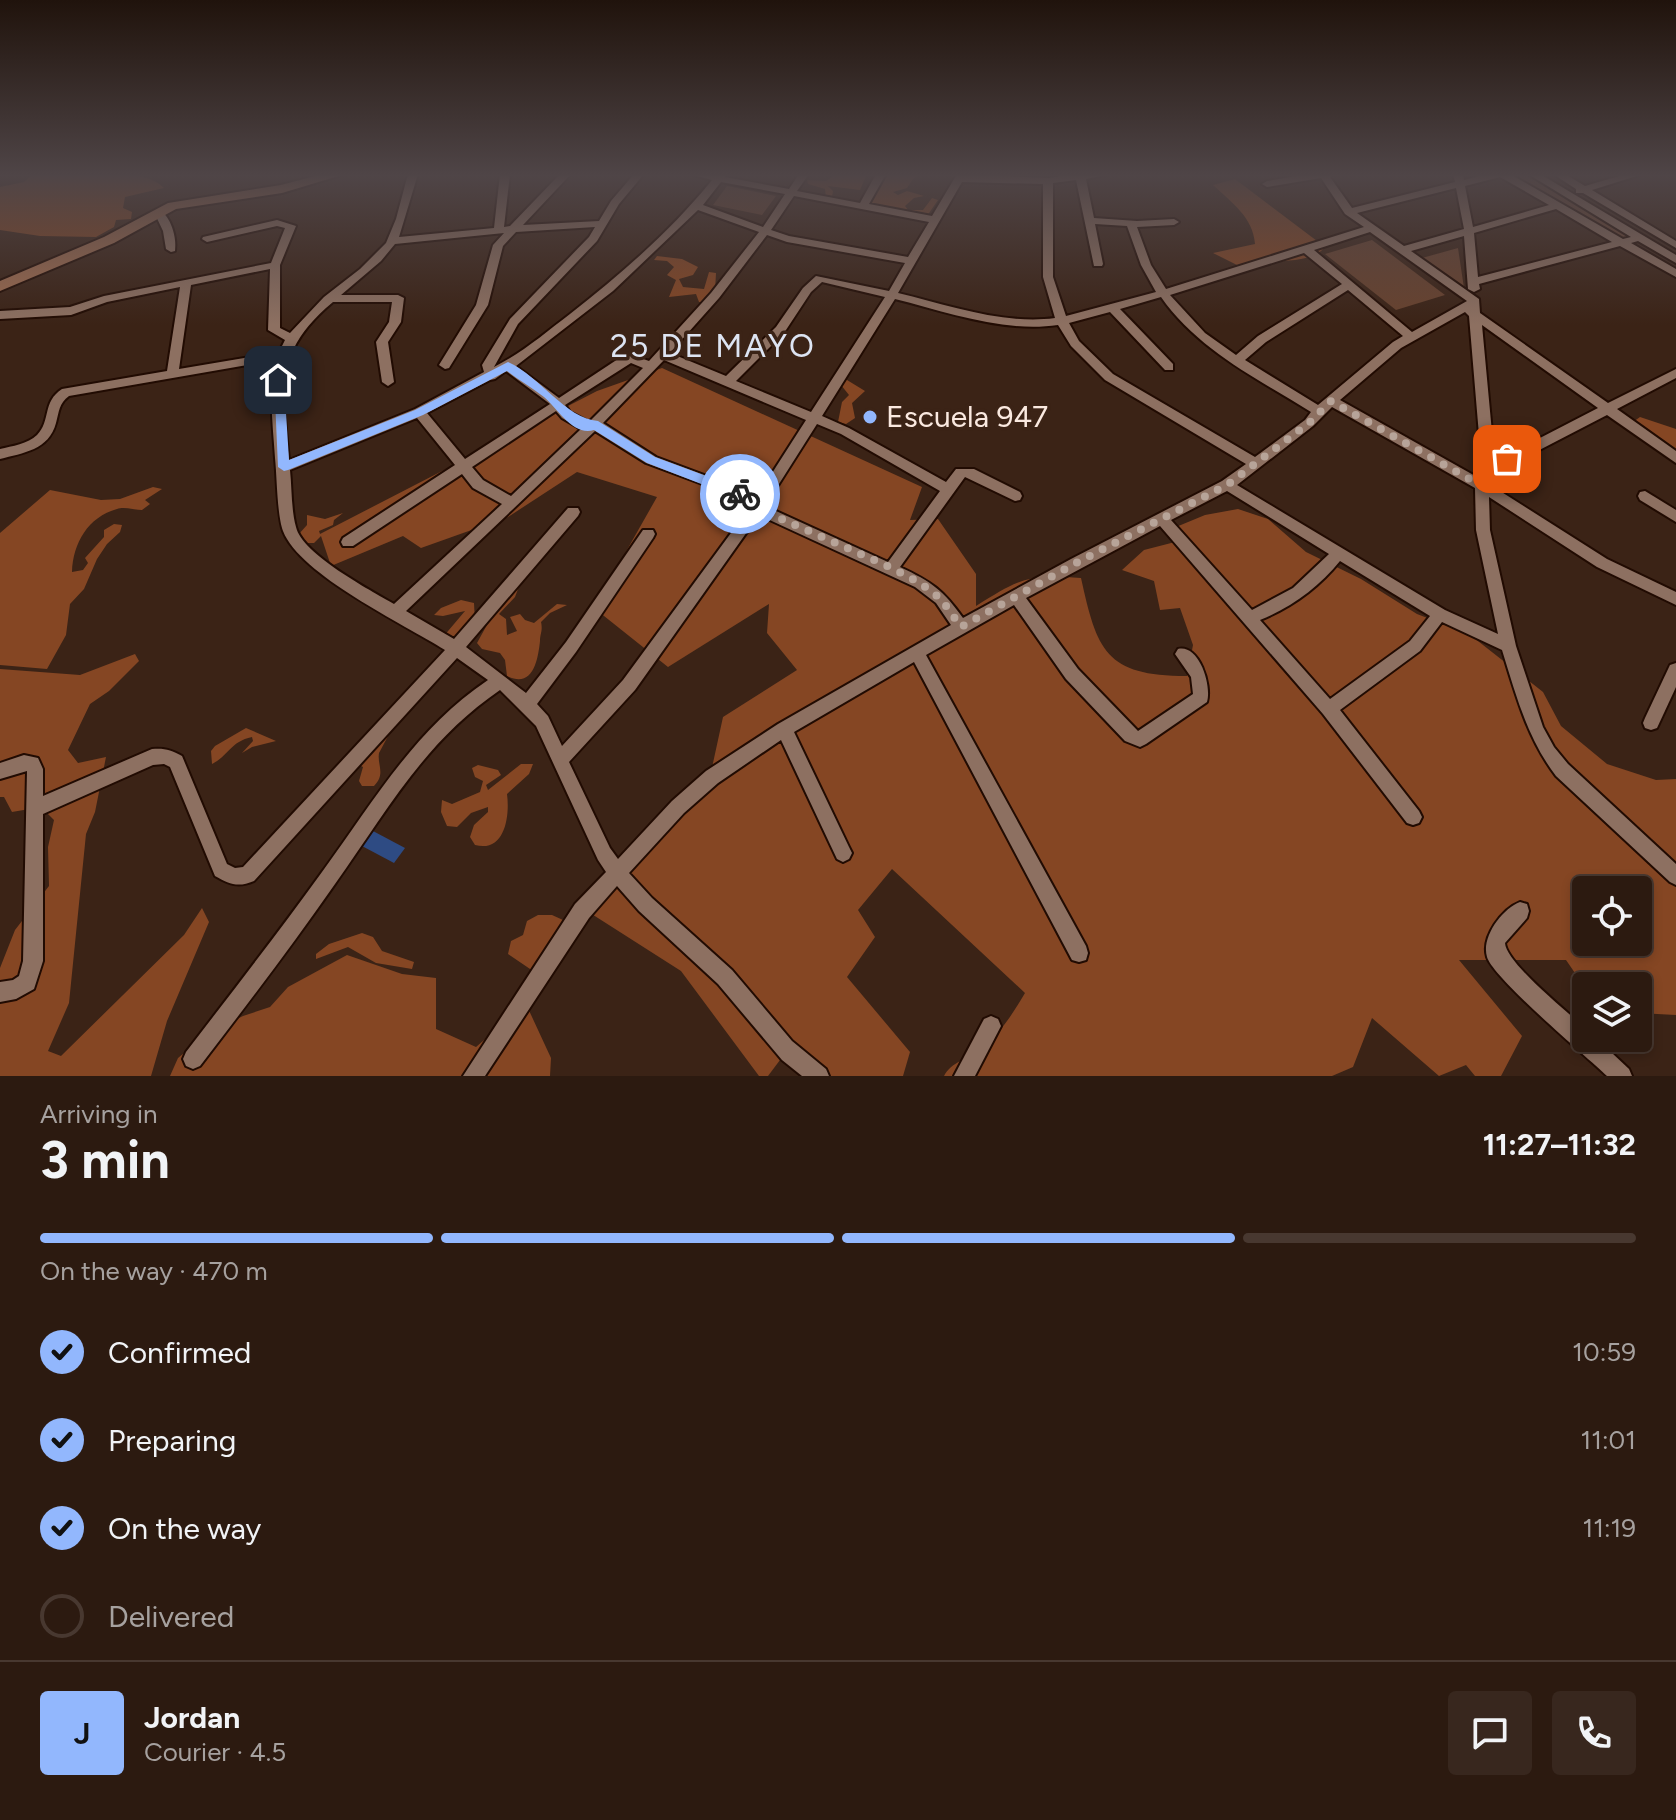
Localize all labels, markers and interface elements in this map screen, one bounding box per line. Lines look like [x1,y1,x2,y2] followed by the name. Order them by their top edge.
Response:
[610,327,816,365] district label: 25 DE MAYO
[244,346,312,414] pin
[256,358,300,402] icon: home
[886,398,1048,435] place label: Escuela 947
[861,408,879,426] marker: Escuela 947
[1473,425,1541,493] pin
[1485,437,1529,481] icon: bag
[700,454,780,534] courier
[718,472,762,516] icon: bike
[1572,876,1652,1052] map controls
[1572,876,1652,956] button: locate
[1572,972,1652,1052] button: layers
[40,1098,158,1130] text: Arriving in
[1483,1126,1636,1163] text: 11:27–11:32
[40,1129,170,1191] text: 3 min
[40,1255,268,1287] text: On the way · 470 m
[40,1330,84,1374] icon: check
[108,1334,251,1371] text: Confirmed
[1572,1336,1636,1368] text: 10:59
[40,1418,84,1462] icon: check
[108,1422,236,1459] text: Preparing
[1581,1424,1636,1456] text: 11:01
[40,1506,84,1550] icon: check
[108,1510,261,1547] text: On the way
[1582,1512,1636,1544] text: 11:19
[108,1598,234,1635] text: Delivered
[1448,1691,1532,1775] button: chat
[1552,1691,1636,1775] button: phone
[144,1699,240,1736] text: Jordan
[74,1715,90,1752] text: J
[144,1736,286,1768] text: Courier · 4.5

